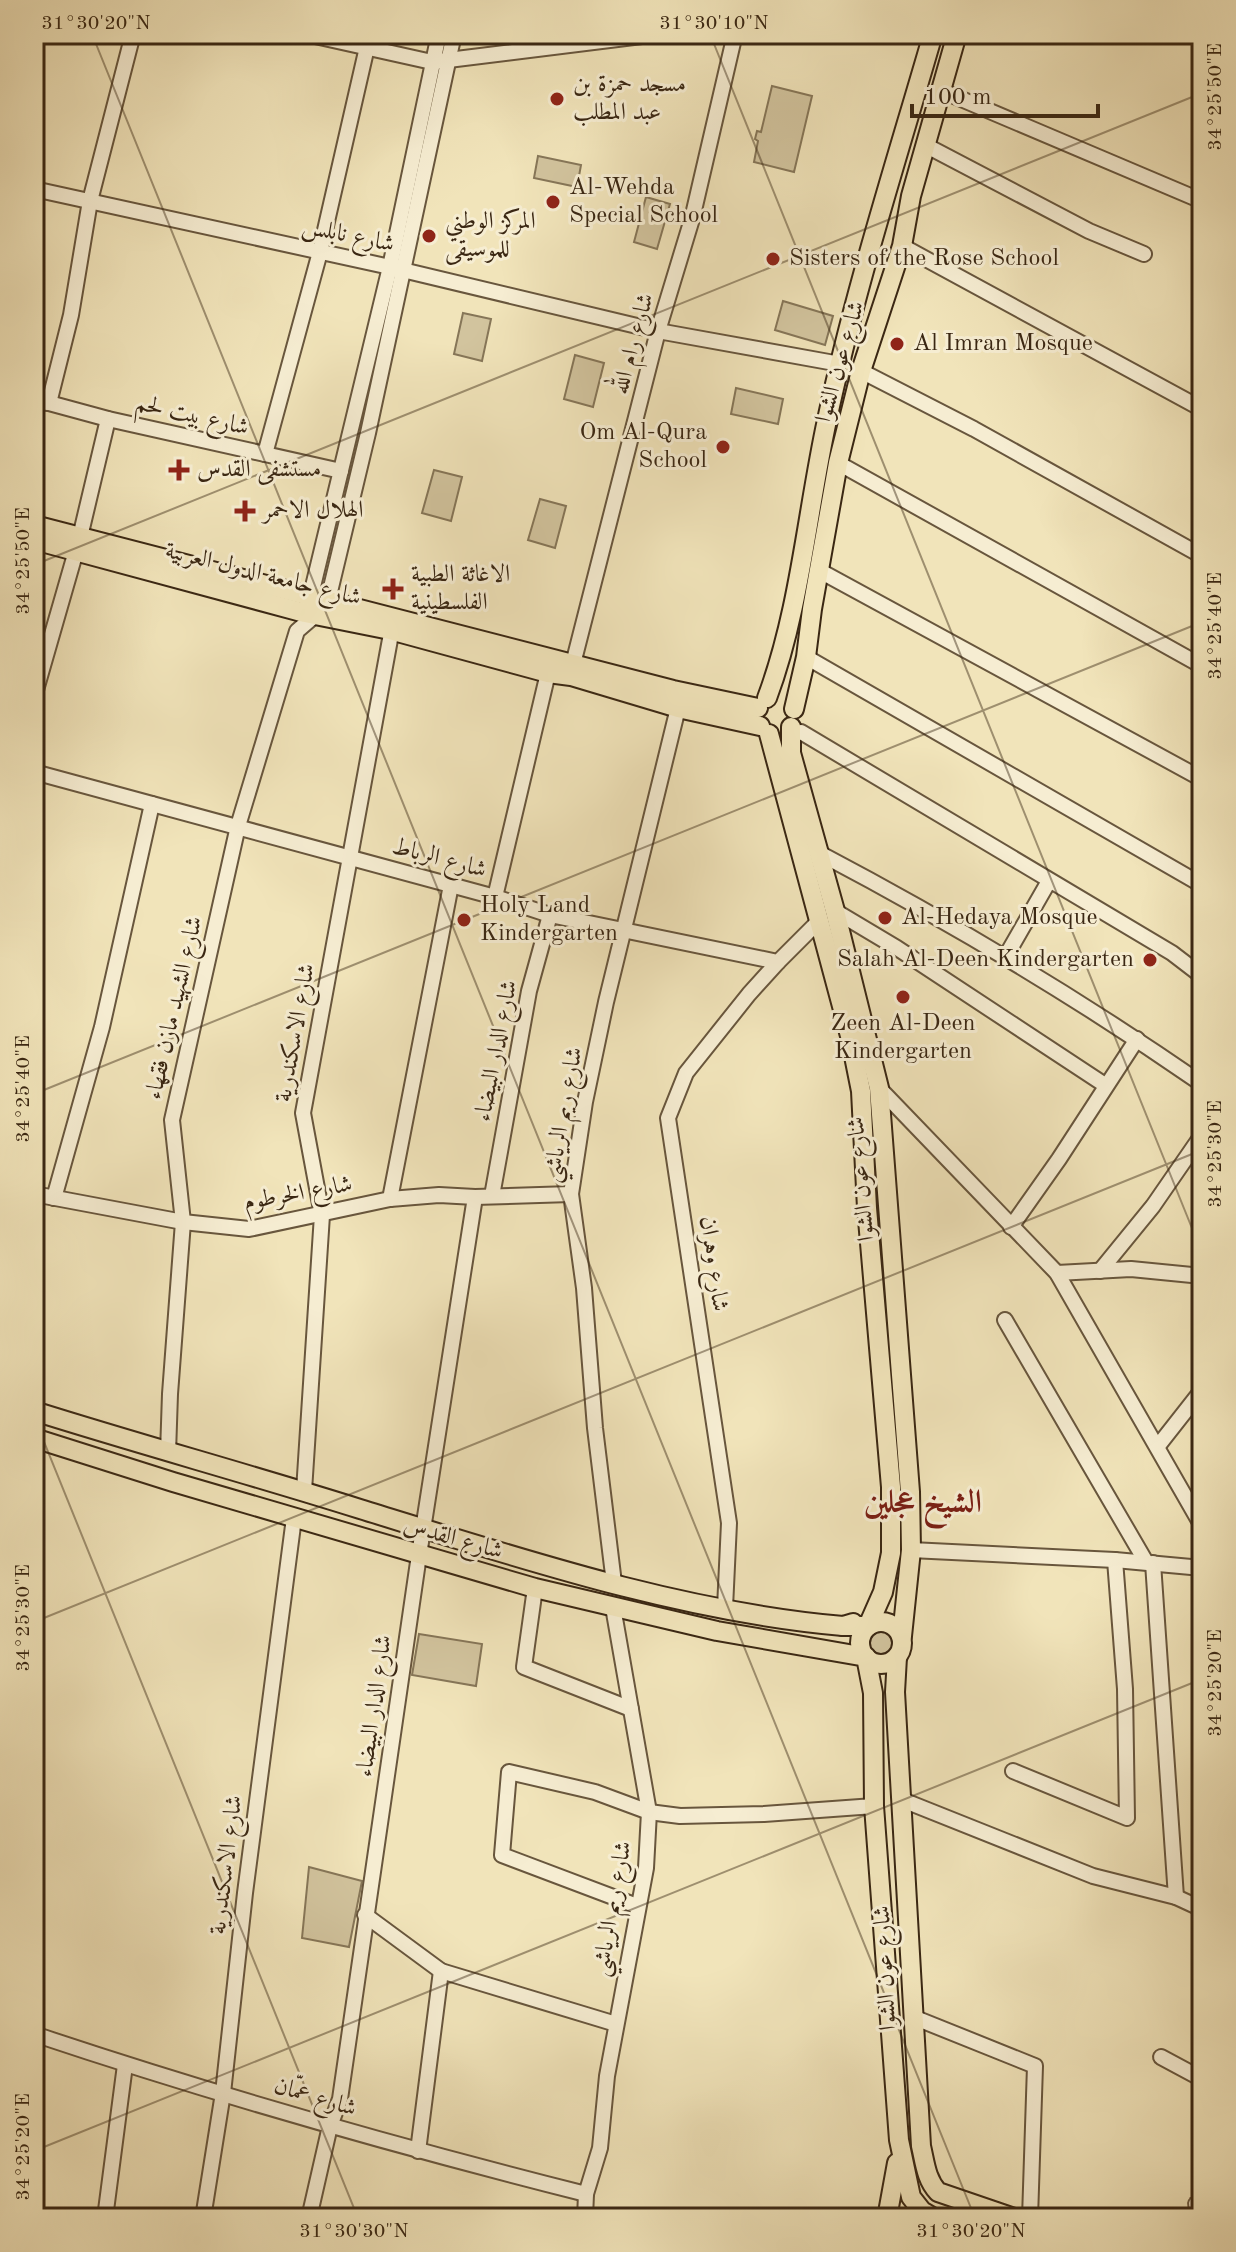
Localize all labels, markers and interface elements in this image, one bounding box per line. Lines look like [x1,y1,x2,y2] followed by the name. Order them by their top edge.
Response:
[41,14,151,34] text: 31°30'20"N
[659,14,769,34] text: 31°30'10"N
[1206,43,1226,151] text: 34°25'50"E
[912,68,1098,118] scale bar
[573,73,686,127] place label: مسجد حمزة بن عبد المطلب
[924,86,992,110] text: 100 m
[548,90,566,108] marker: مسجد حمزة بن عبد المطلب
[569,176,718,228] place label: Al-Wehda Special School
[544,193,562,211] marker: Al-Wehda Special School
[445,207,536,265] place label: المركز الوطني للموسيقى
[298,215,396,263] street label: شارع نابلس
[420,227,438,245] marker: المركز الوطني للموسيقى
[789,247,1059,271] place label: Sisters of the Rose School
[764,250,782,268] marker: Sisters of the Rose School
[600,289,666,399] street label: شارع رام الله
[812,299,876,427] street label: شارع عون الشوا
[913,332,1093,356] place label: Al Imran Mosque
[888,335,906,353] marker: Al Imran Mosque
[131,391,251,448] street label: شارع بيت لحم
[579,421,707,473] place label: Om Al-Qura School
[714,438,732,456] marker: Om Al-Qura School
[197,458,321,485] place label: مستشفى القدس
[168,459,190,481] marker: مستشفى القدس
[260,499,364,524] place label: الهلال الاحمر
[234,500,256,522] marker: الهلال الاحمر
[14,507,34,615] text: 34°25'50"E
[161,539,363,617] street label: شارع جامعة الدول العربية
[411,563,510,615] place label: الاغاثة الطبية الفلسطينية
[1206,572,1226,680] text: 34°25'40"E
[382,578,404,600] marker: الاغاثة الطبية الفلسطينية
[388,834,489,889] street label: شارع الرباط
[480,894,618,946] place label: Holy Land Kindergarten
[901,906,1098,930] place label: Al-Hedaya Mosque
[876,909,894,927] marker: Al-Hedaya Mosque
[455,911,473,929] marker: Holy Land Kindergarten
[142,914,214,1103] street label: شارع الشهيد مازن فقهاء
[837,948,1134,972] place label: Salah Al-Deen Kindergarten
[1141,951,1159,969] marker: Salah Al-Deen Kindergarten
[270,962,326,1105] street label: شارع الاسكندرية
[472,978,528,1125] street label: شارع الدار البيضاء
[894,988,912,1006] marker: Zeen Al-Deen Kindergarten
[831,1012,975,1064] place label: Zeen Al-Deen Kindergarten
[14,1035,34,1143] text: 34°25'40"E
[539,1045,596,1186] street label: شارع ريم الرياشي
[1206,1100,1226,1208] text: 34°25'30"E
[845,1115,885,1242] street label: شارع عون الشوا
[242,1173,355,1222] street label: شارع الخرطوم
[688,1215,732,1314] street label: شارع وهران
[864,1487,982,1530] district label: الشيخ عجلين
[399,1513,505,1570] street label: شارع القدس
[14,1564,34,1672] text: 34°25'30"E
[1206,1629,1226,1737] text: 34°25'20"E
[353,1633,403,1779] street label: شارع الدار البيضاء
[205,1794,253,1937] street label: شارع الاسكندرية
[588,1839,645,1980] street label: شارع ريم الرياشي
[871,1905,907,2031] street label: شارع عون الشوا
[269,2068,361,2128] street label: شارع عمّان
[14,2093,34,2201] text: 34°25'20"E
[299,2222,409,2242] text: 31°30'30"N
[916,2222,1026,2242] text: 31°30'20"N

